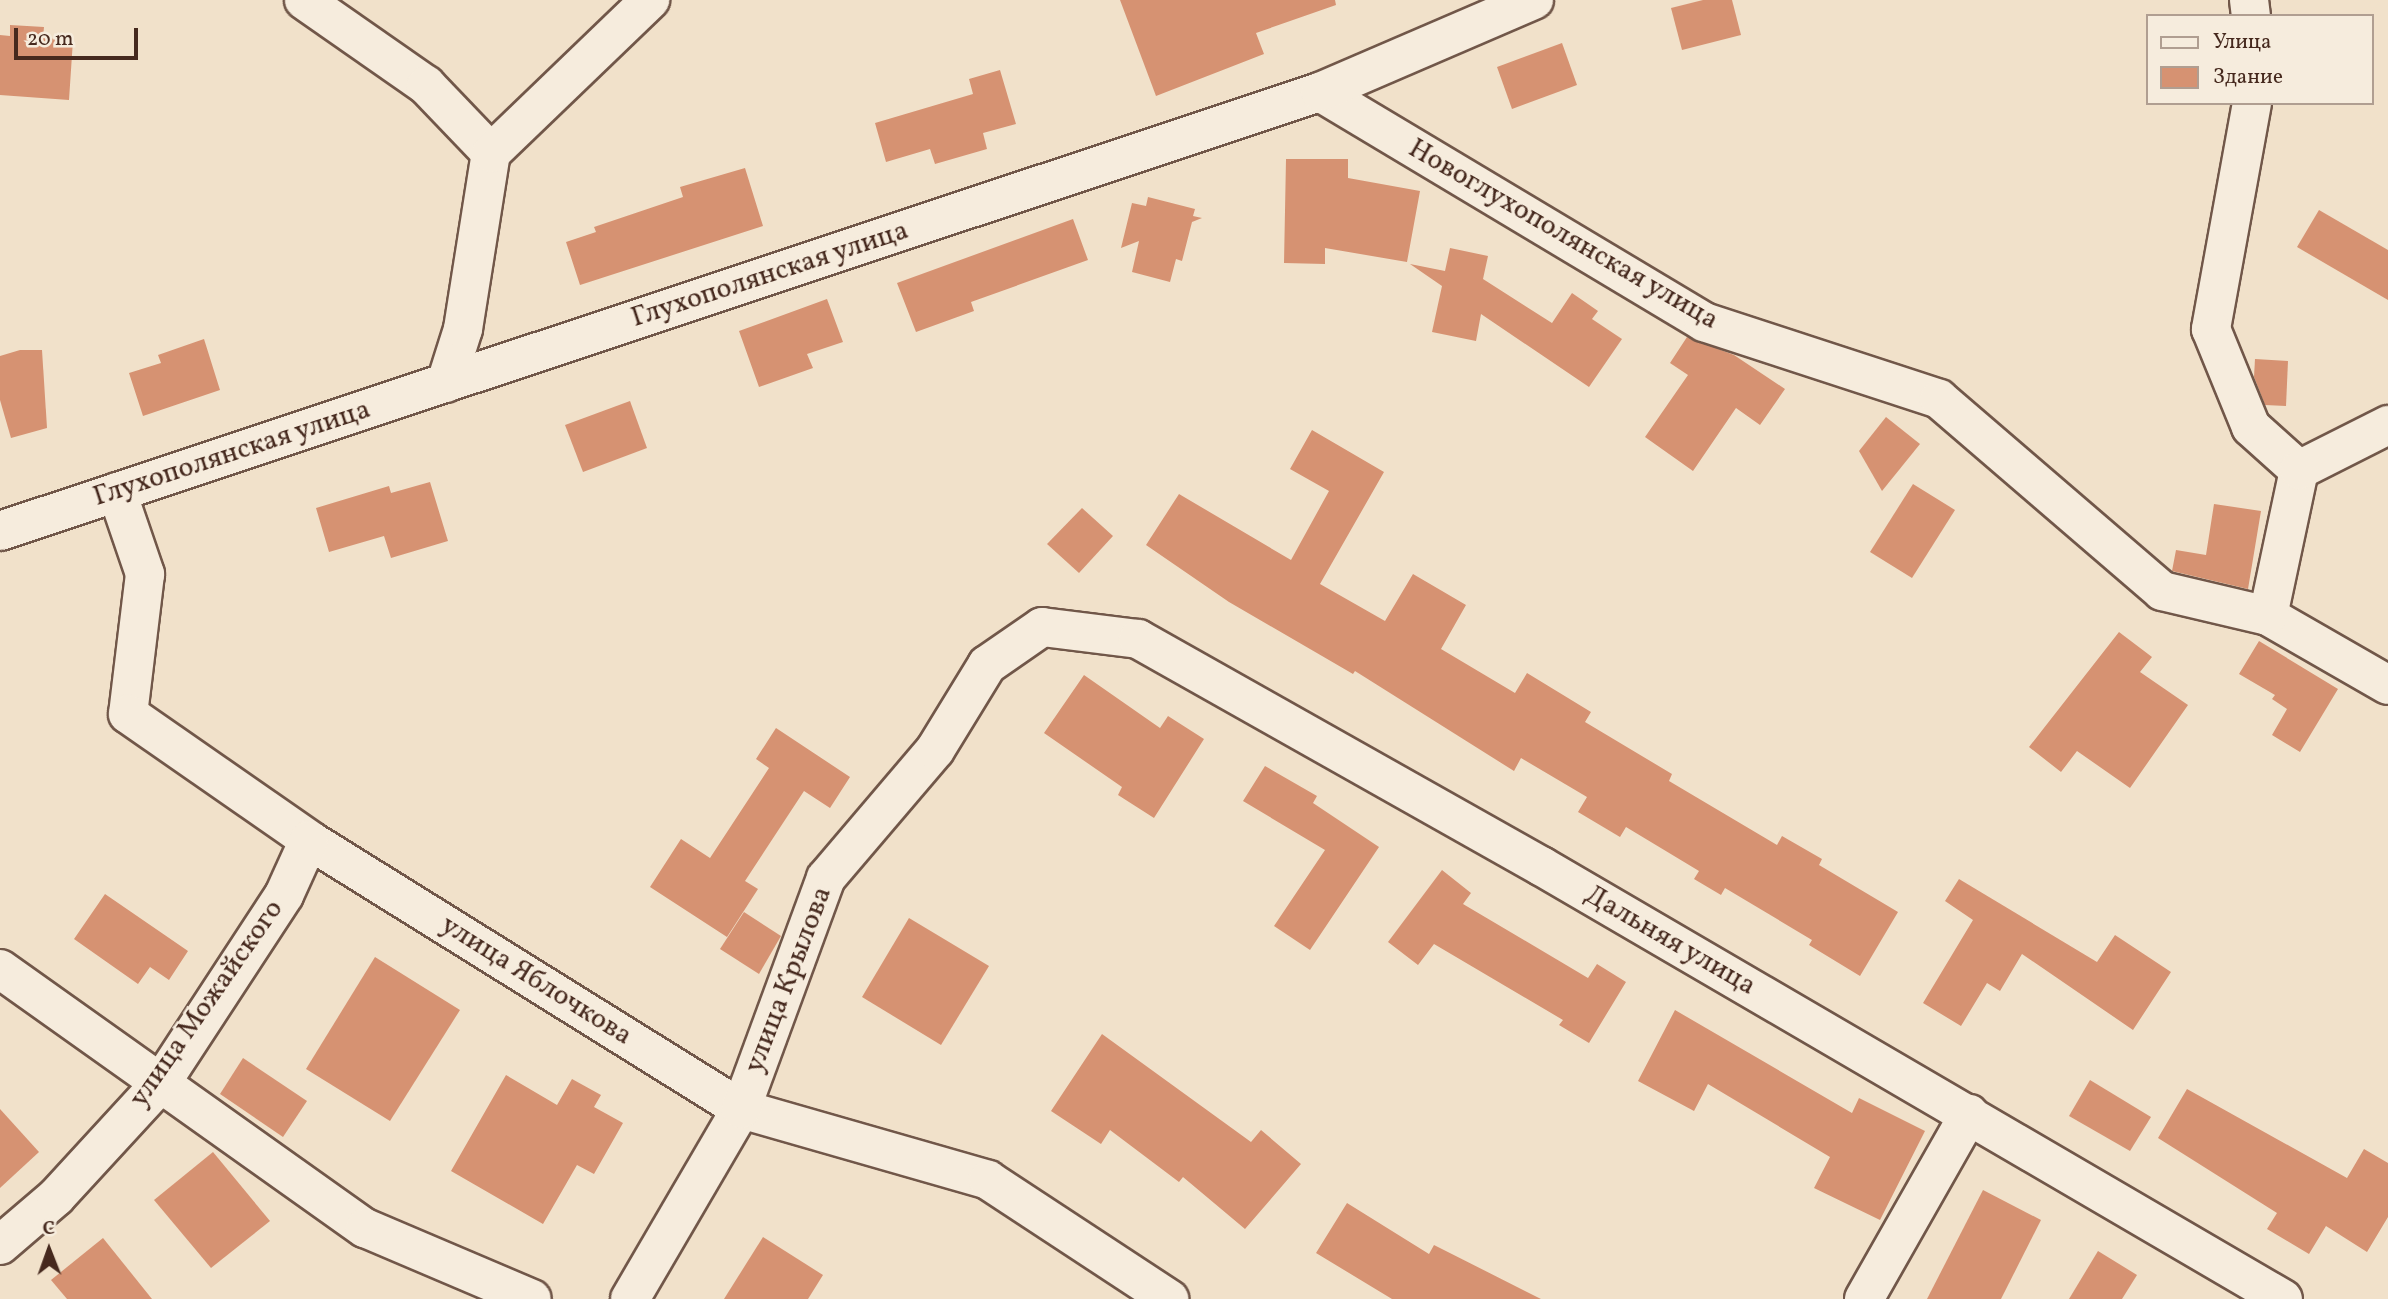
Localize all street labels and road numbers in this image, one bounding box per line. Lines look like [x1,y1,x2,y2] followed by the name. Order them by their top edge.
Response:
[1402,132,1724,338] street label: Новоглухополянская улица
[627,214,913,336] street label: Глухополянская улица
[89,393,375,515] street label: Глухополянская улица
[1578,878,1762,1004] street label: Дальняя улица
[738,882,840,1078] street label: улица Крылова
[123,894,291,1114] street label: улица Можайского
[434,909,638,1053] street label: улица Яблочкова

